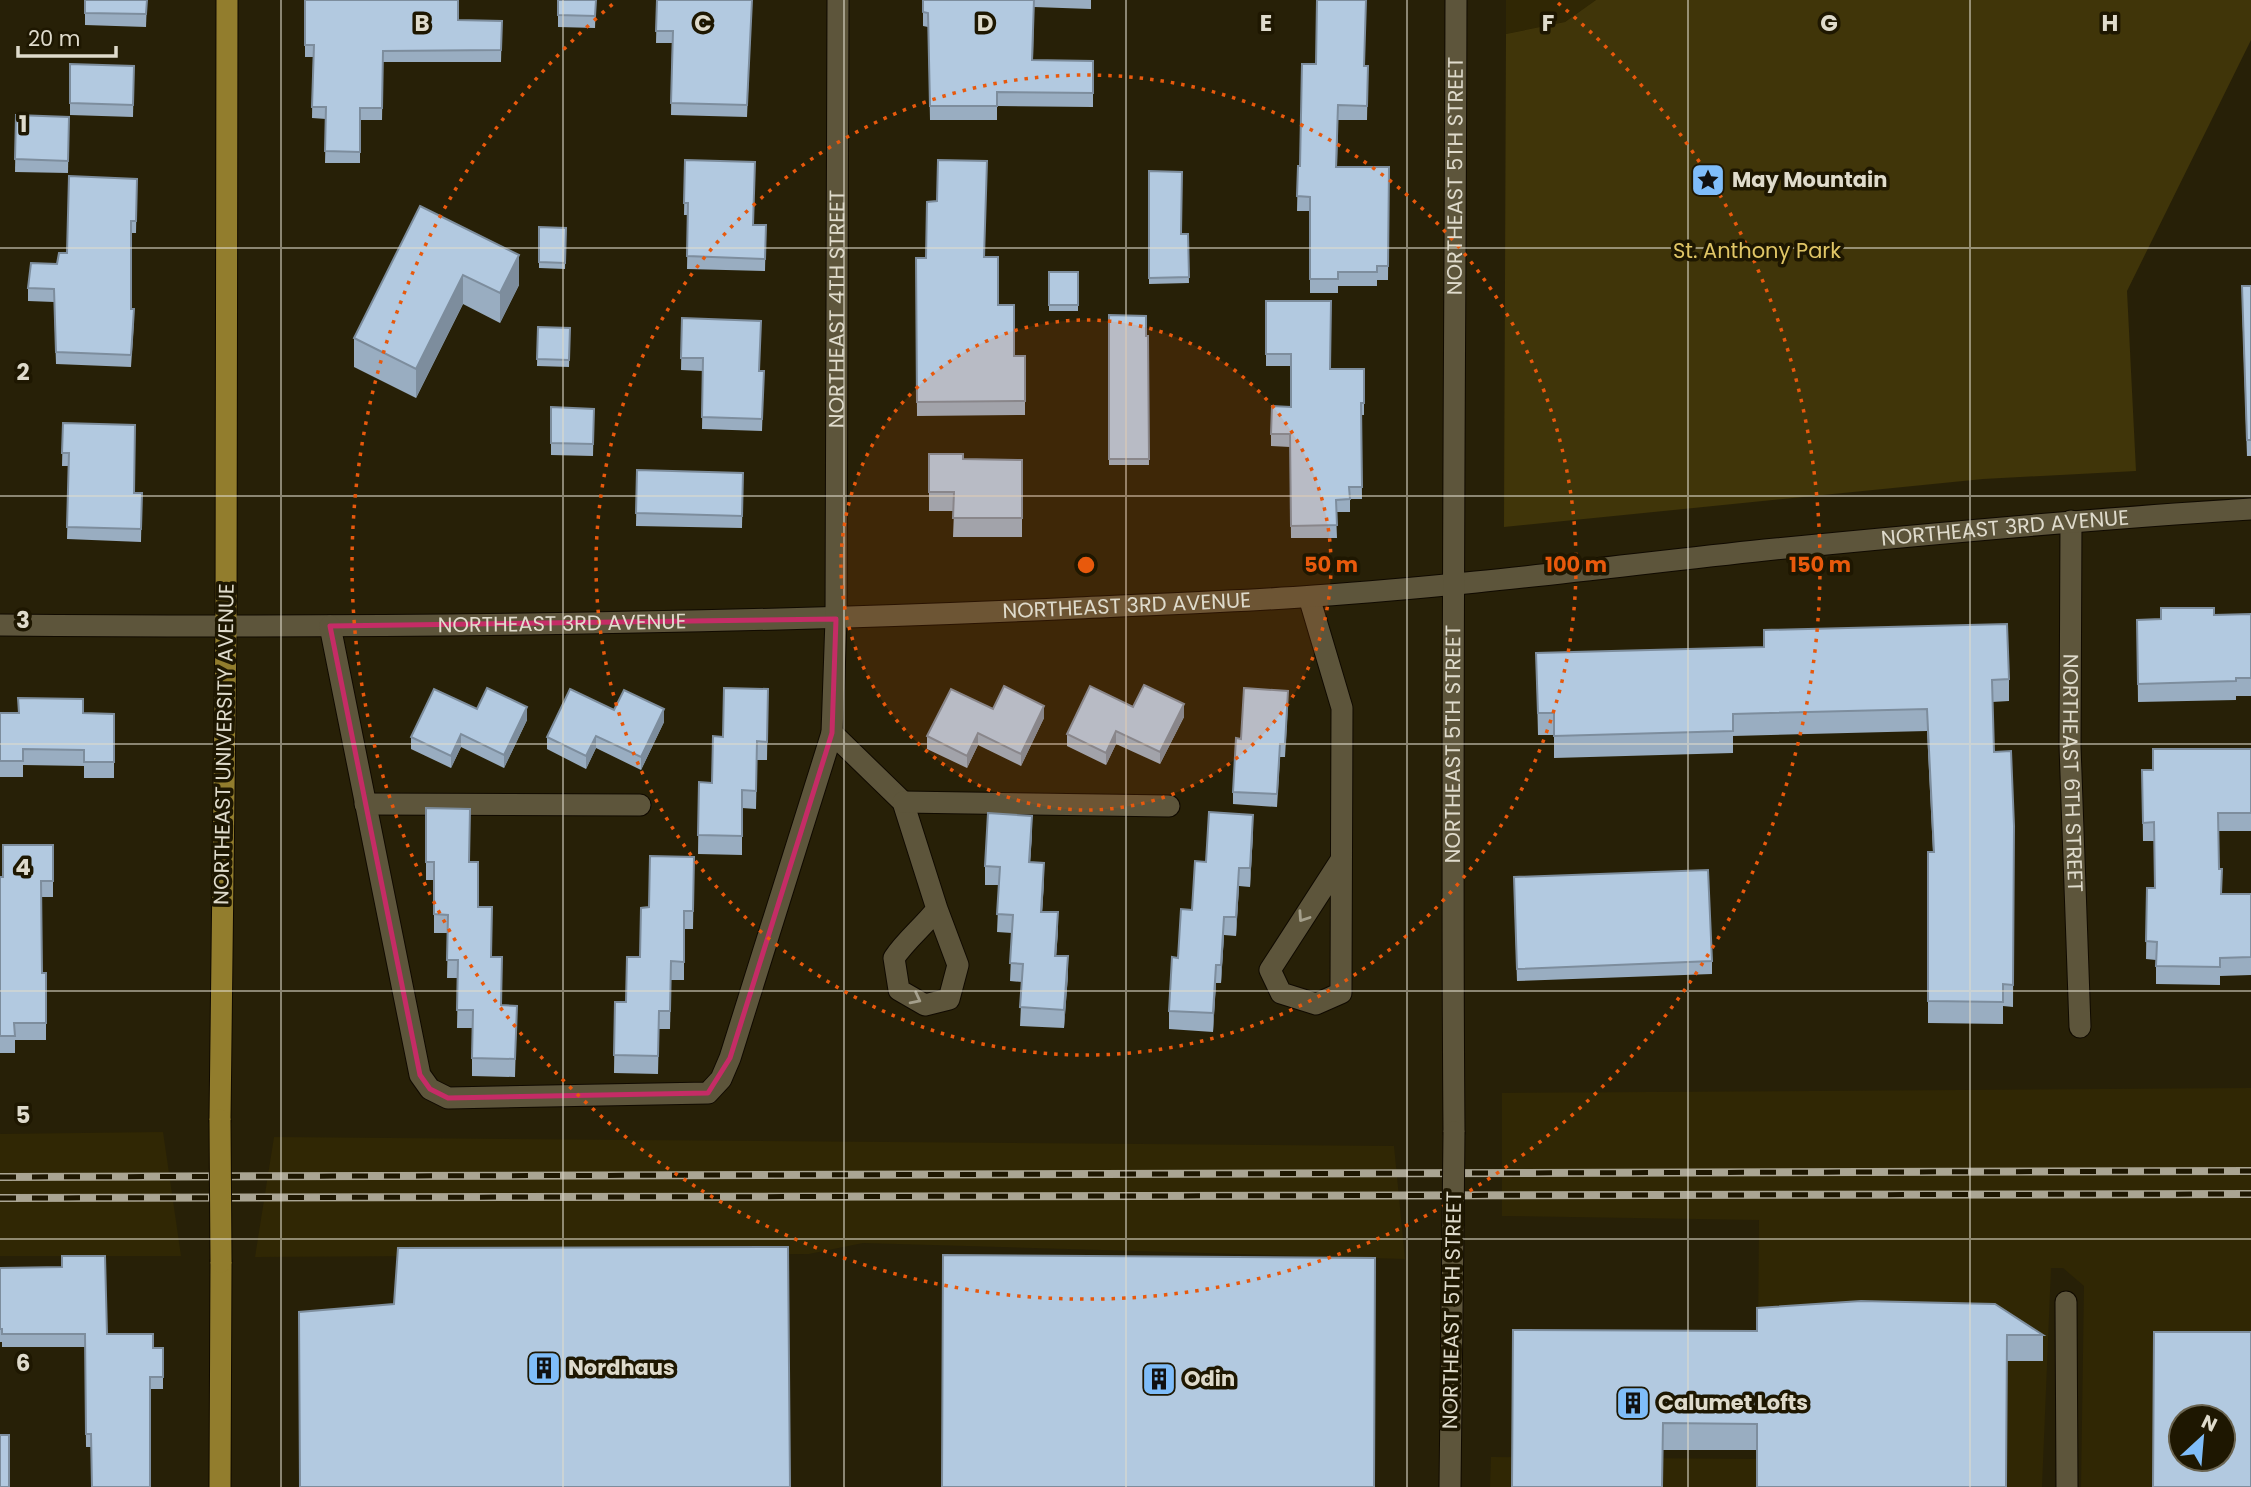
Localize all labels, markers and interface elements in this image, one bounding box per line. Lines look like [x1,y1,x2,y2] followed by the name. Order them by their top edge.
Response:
[414,7,430,39] text: B
[694,7,712,39] text: C
[977,7,993,39] text: D
[1260,7,1272,39] text: E
[1542,7,1554,39] text: F
[1820,7,1838,39] text: G
[2102,7,2118,39] text: H
[18,14,116,58] scale bar
[28,24,81,53] text: 20 m
[1440,57,1470,295] street label: NORTHEAST 5TH STREET
[19,108,27,140] text: 1
[1689,161,1727,199] place icon: May Mountain
[1732,165,1887,194] place label: May Mountain
[822,190,851,428] street label: NORTHEAST 4TH STREET
[1673,236,1841,265] park label: St. Anthony Park
[16,356,30,388] text: 2
[1880,502,2130,553] street label: NORTHEAST 3RD AVENUE
[1304,550,1358,579] text: 50 m
[1545,550,1607,579] text: 100 m
[1789,550,1851,579] text: 150 m
[1074,553,1098,577] centre of rings
[206,583,241,905] street label: NORTHEAST UNIVERSITY AVENUE
[1002,585,1252,625] street label: NORTHEAST 3RD AVENUE
[16,604,30,636] text: 3
[437,606,687,639] street label: NORTHEAST 3RD AVENUE
[1438,625,1467,863] street label: NORTHEAST 5TH STREET
[2056,654,2090,893] street label: NORTHEAST 6TH STREET
[15,851,31,883] text: 4
[1299,909,1311,922] one-way arrow
[908,990,921,1004] one-way arrow
[16,1099,30,1131] text: 5
[1435,1191,1468,1429] street label: NORTHEAST 5TH STREET
[16,1347,30,1379] text: 6
[525,1349,563,1387] building icon: Nordhaus
[568,1353,675,1382] place label: Nordhaus
[1140,1360,1178,1398] building icon: Odin
[1184,1364,1235,1393] place label: Odin
[1614,1384,1652,1422] building icon: Calumet Lofts
[1658,1388,1808,1417] place label: Calumet Lofts
[2167,1403,2237,1473] north arrow
[2197,1408,2222,1438] text: N

